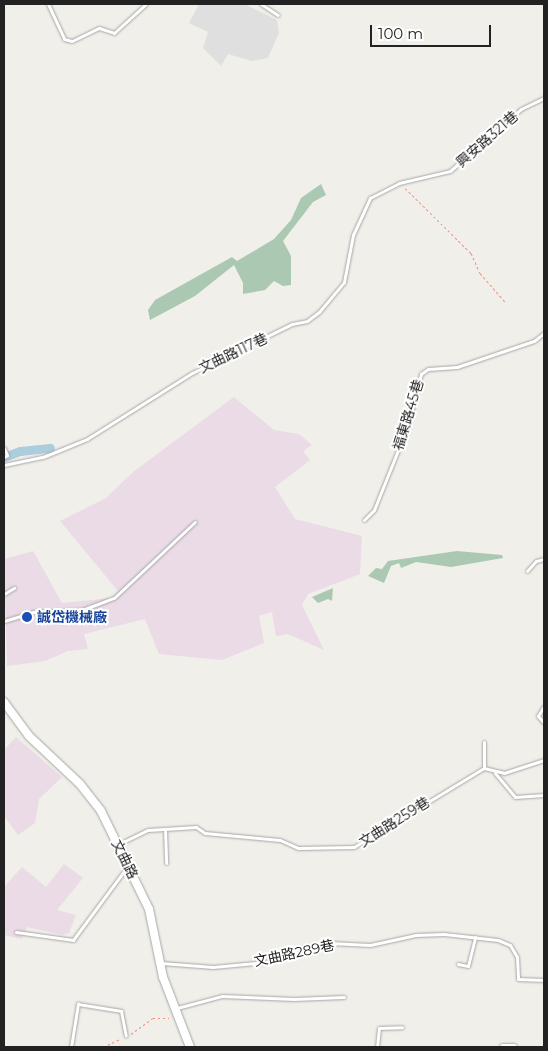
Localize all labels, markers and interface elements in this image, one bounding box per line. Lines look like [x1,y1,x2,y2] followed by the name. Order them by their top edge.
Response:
[373,15,494,47] scale bar
[378,24,423,43] text: 100 m
[452,107,522,171] street label: 興安路321巷
[196,330,270,376] street label: 文曲路117巷
[389,378,427,452] street label: 福東路45巷
[37,609,107,625] place label: 誠岱機械廠
[21,611,33,623] marker: 誠岱機械廠
[355,794,433,850] street label: 文曲路259巷
[108,836,142,882] street label: 文曲路
[252,936,336,970] street label: 文曲路289巷

